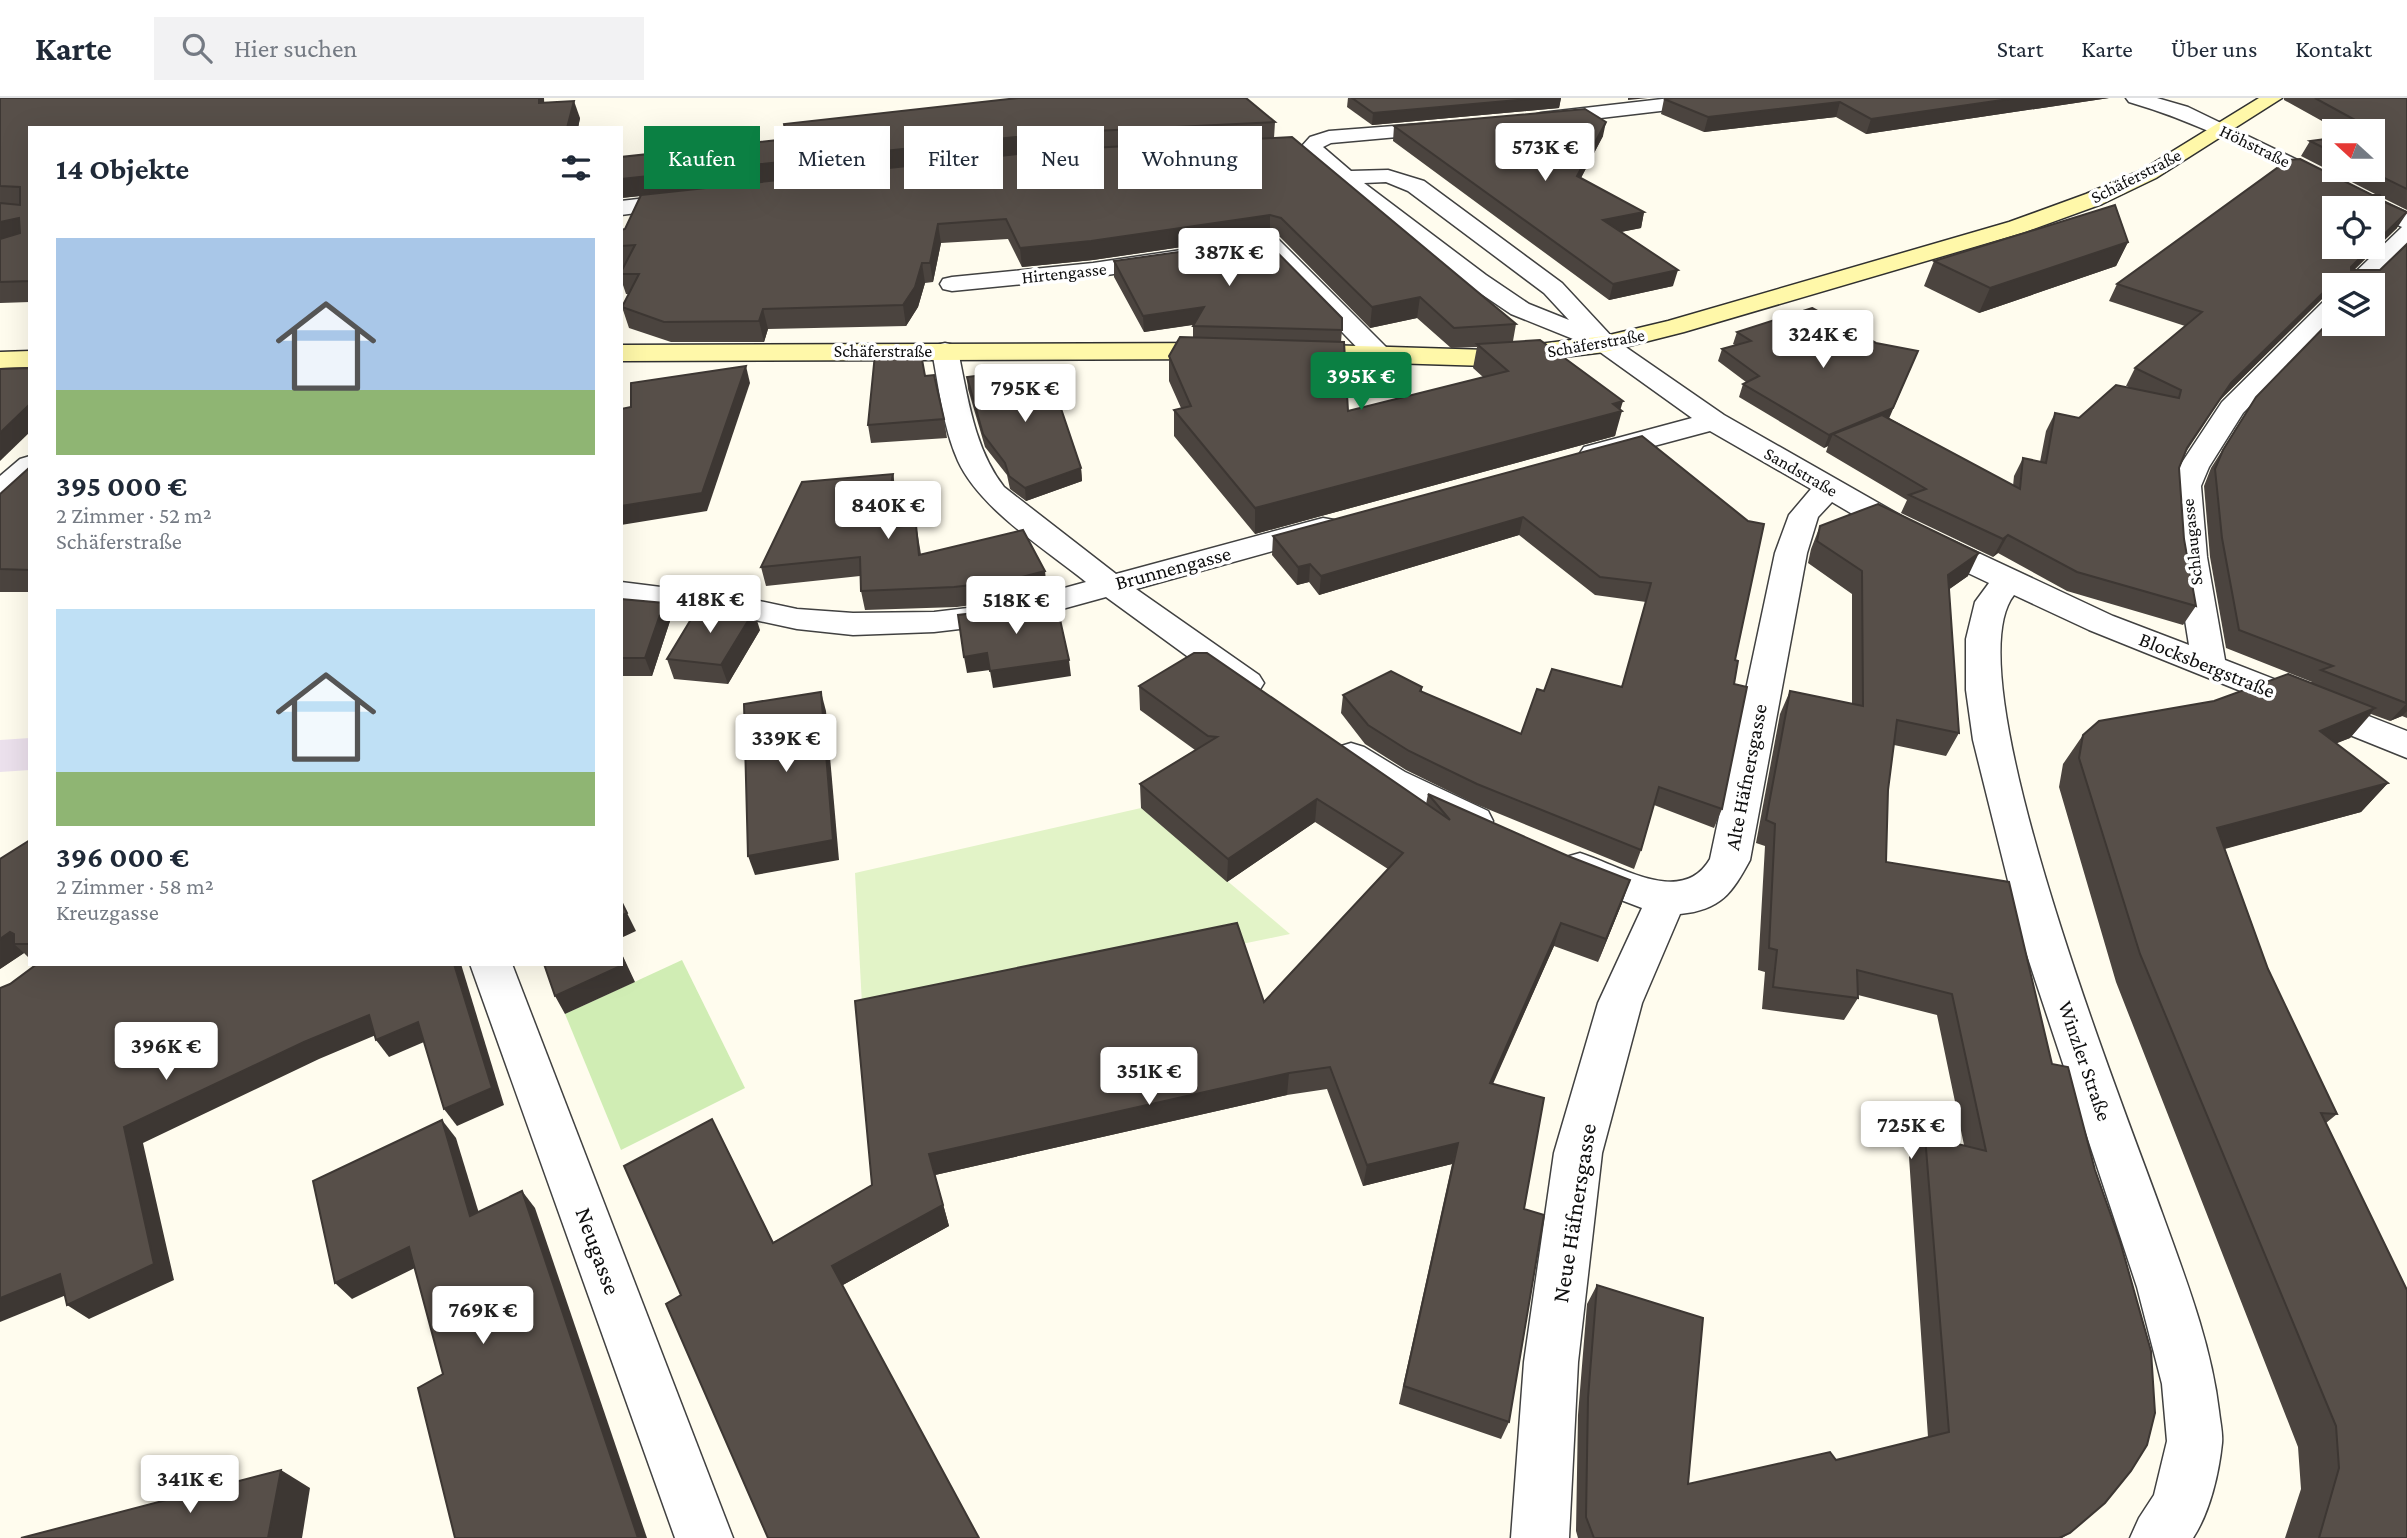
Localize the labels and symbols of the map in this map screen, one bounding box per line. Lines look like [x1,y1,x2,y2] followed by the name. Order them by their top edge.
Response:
[2322,119,2385,182] north arrow
[2217,120,2294,172] street label: Höhstraße
[1488,123,1602,183] pin: 573K €
[2088,145,2185,207] street label: Schäferstraße
[1172,228,1286,288] pin: 387K €
[1021,259,1108,287] street label: Hirtengasse
[1766,310,1880,370] pin: 324K €
[1546,325,1646,361] street label: Schäferstraße
[834,341,932,361] street label: Schäferstraße
[1304,352,1418,412] pin: 395K €
[968,364,1082,424] pin: 795K €
[1761,443,1841,501] street label: Sandstraße
[831,482,945,541] pin: 840K €
[2177,498,2206,586] street label: Schlaugasse
[1113,541,1233,595] street label: Brunnengasse
[653,575,767,635] pin: 418K €
[959,576,1073,636] pin: 518K €
[2136,627,2278,703] street label: Blocksbergstraße
[1720,702,1772,852] street label: Alte Häfnersgasse
[729,714,843,774] pin: 339K €
[2053,998,2117,1124] street label: Winzler Straße
[109,1023,223,1082] pin: 396K €
[1092,1048,1206,1107] pin: 351K €
[1854,1102,1968,1161] pin: 725K €
[1546,1121,1601,1304] street label: Neue Häfnersgasse
[570,1204,627,1298] street label: Neugasse
[426,1286,540,1346] pin: 769K €
[133,1456,247,1515] pin: 341K €

